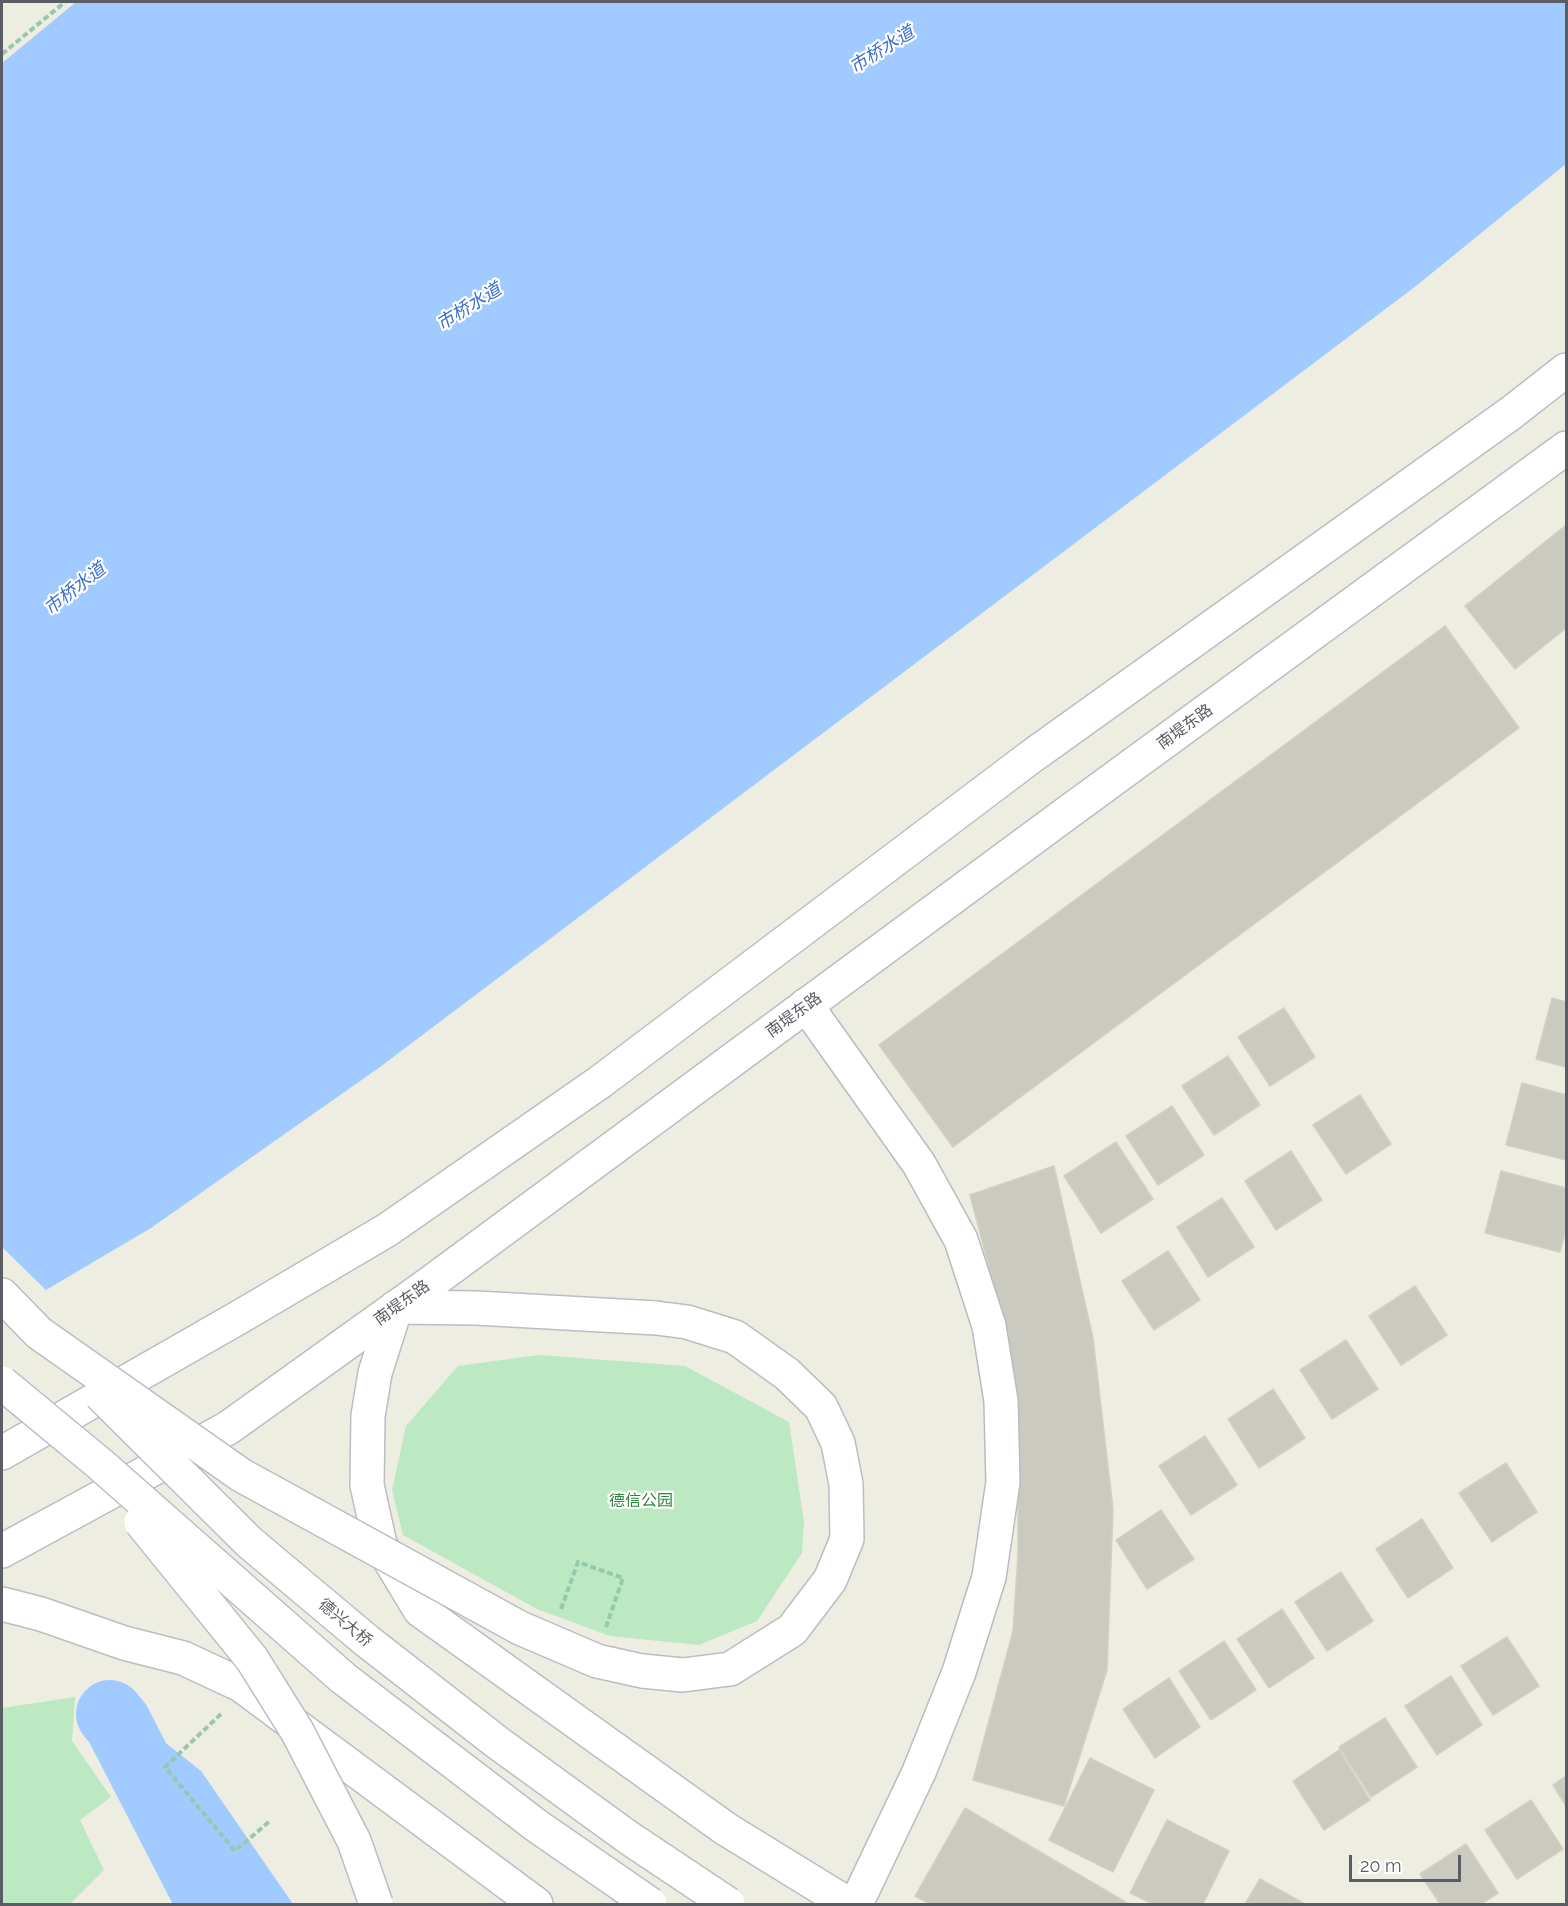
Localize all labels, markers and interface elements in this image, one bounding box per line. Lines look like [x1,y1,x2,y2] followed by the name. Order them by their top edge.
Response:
[846,22,918,78] water label: 市桥水道
[433,279,505,335] water label: 市桥水道
[40,558,110,620] water label: 市桥水道
[1153,700,1217,754] street label: 南堤东路
[762,988,826,1042] street label: 南堤东路
[370,1276,434,1330] street label: 南堤东路
[609,1491,673,1511] park label: 德信公园
[314,1595,376,1651] street label: 德兴大桥
[1352,1843,1464,1881] scale bar
[1360,1855,1402,1876] text: 20 m

